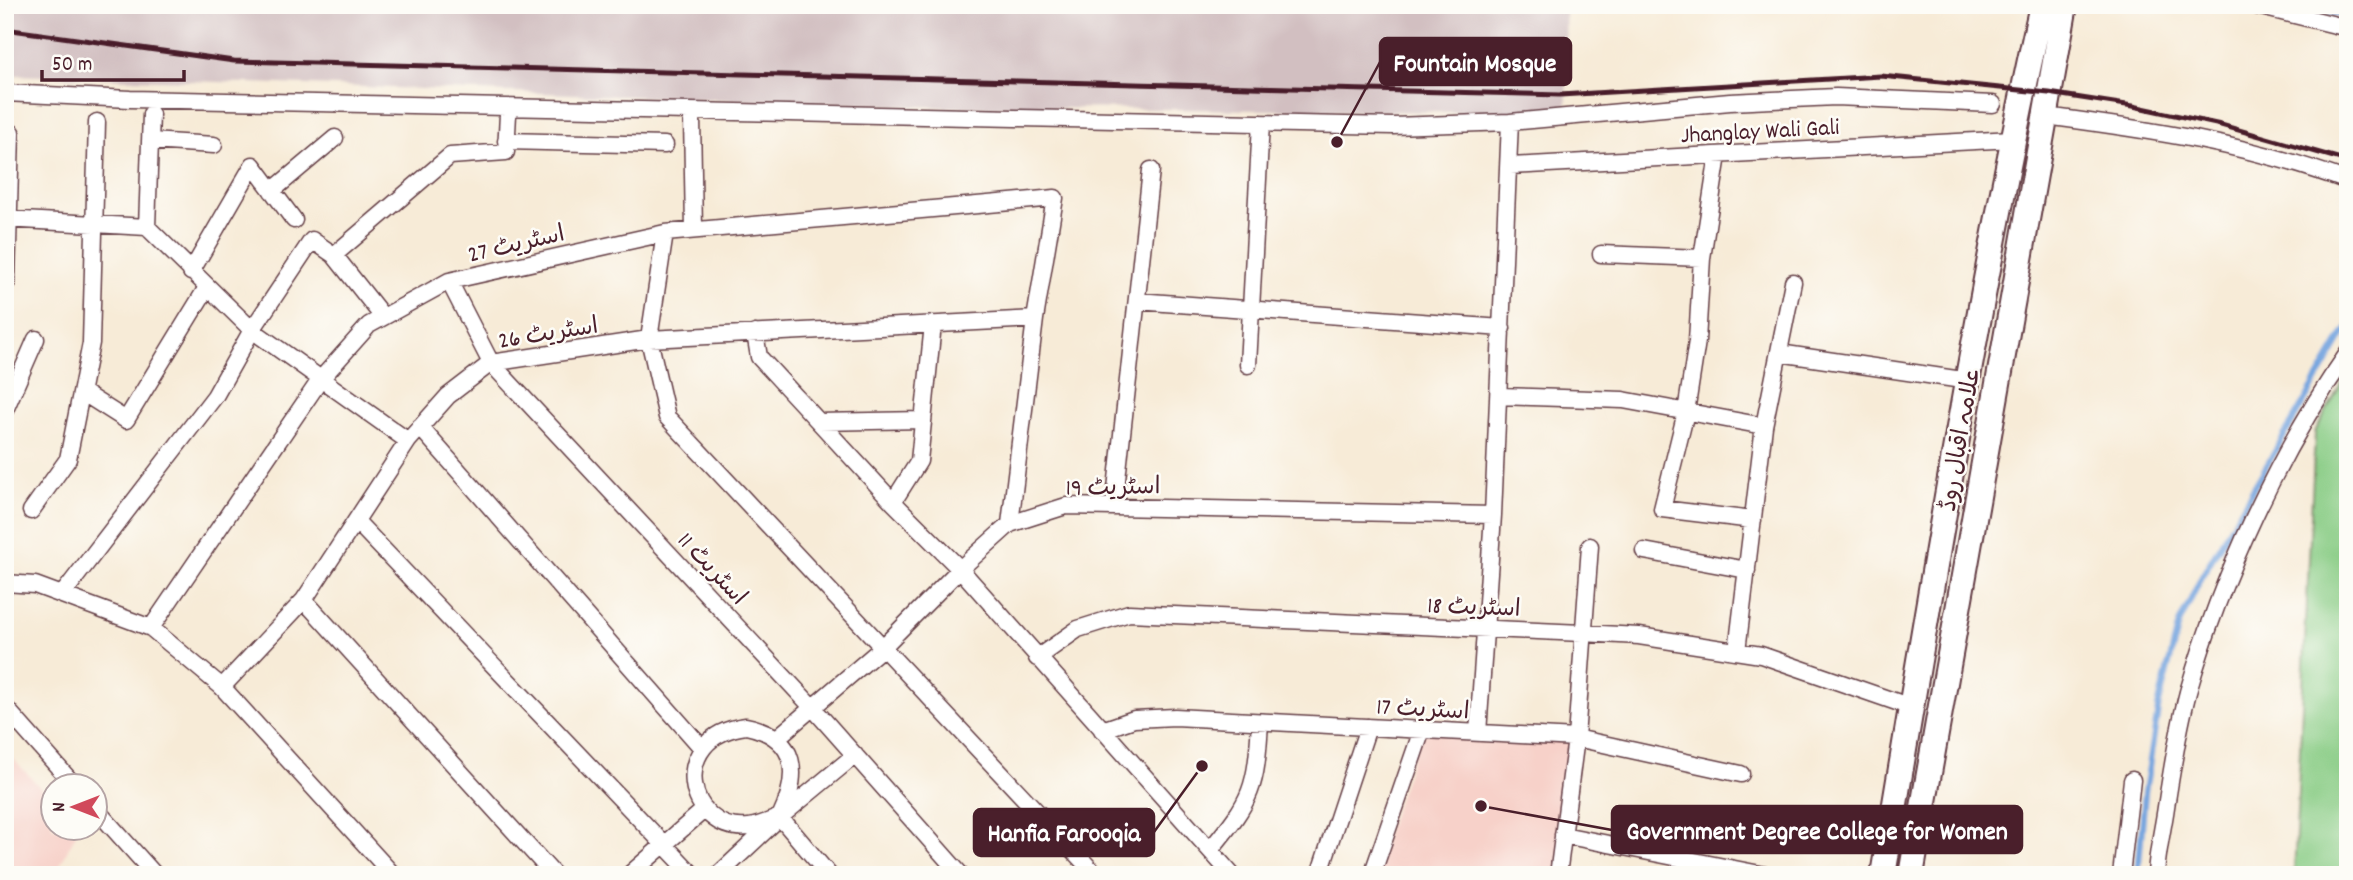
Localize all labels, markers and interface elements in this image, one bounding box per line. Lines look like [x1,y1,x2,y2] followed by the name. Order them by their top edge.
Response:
[42,38,184,82] scale bar
[1380,38,1571,85] callout: Fountain Mosque
[1394,47,1556,84] text: Fountain Mosque
[52,51,92,81] text: 50 m
[1680,112,1840,154] street label: Jhanglay Wali Gali
[465,218,568,274] street label: اسٹریٹ 27
[496,310,601,360] street label: اسٹریٹ 26
[1933,365,1991,514] street label: علامہ اقبال روڈ
[1065,471,1161,507] street label: اسٹریٹ 19
[668,526,754,614] street label: اسٹریٹ 11
[1427,590,1521,628] street label: اسٹریٹ 18
[1375,692,1470,730] street label: اسٹریٹ 17
[38,772,108,842] north arrow
[47,802,74,812] text: N
[1612,806,2022,853] callout: Government Degree College for Women
[974,809,1154,856] callout: Hanfia Farooqia
[1626,815,2008,852] text: Government Degree College for Women
[988,817,1141,854] text: Hanfia Farooqia

